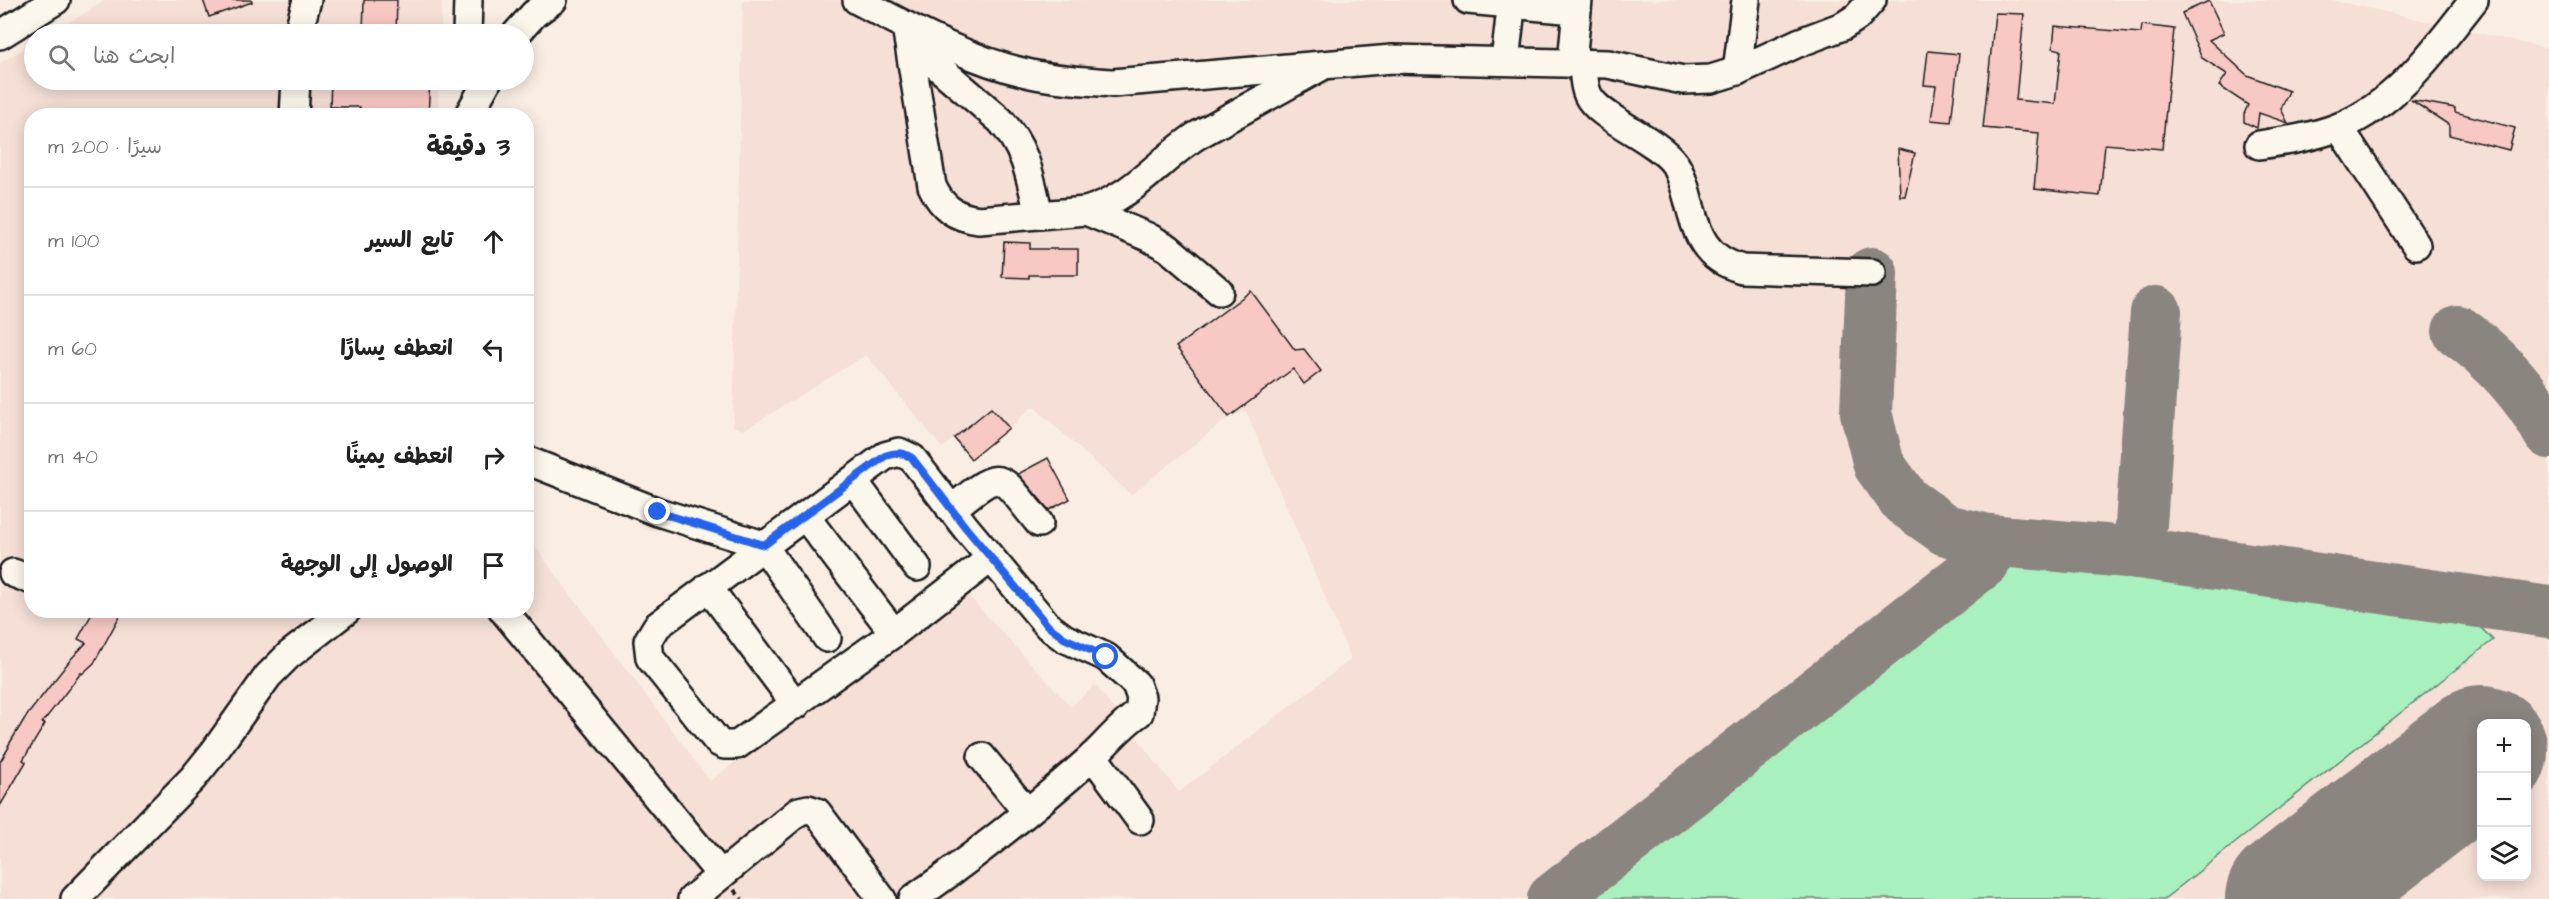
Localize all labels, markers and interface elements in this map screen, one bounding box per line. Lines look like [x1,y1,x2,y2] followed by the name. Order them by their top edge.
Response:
[24,24,534,90] search box
[45,41,78,74] icon: search
[93,41,175,72] text: ابحث هنا
[426,129,510,165] text: 3 دقيقة
[48,133,162,161] text: سيرًا · 200 m
[366,225,453,256] text: تابع السير
[477,225,510,258] icon: ahead
[48,227,99,255] text: 100 m
[340,333,453,364] text: انعطف يسارًا
[477,333,510,366] icon: left
[48,335,97,363] text: 60 m
[346,441,453,472] text: انعطف يمينًا
[477,441,510,474] icon: right
[48,443,98,471] text: 40 m
[644,498,670,524] route end
[281,549,453,580] text: الوصول إلى الوجهة
[477,549,510,582] icon: arrive
[1092,643,1118,669] route start
[2477,719,2531,881] map controls
[2477,719,2531,773] button: +
[2477,773,2531,827] button: −
[2477,827,2531,881] button: layers

